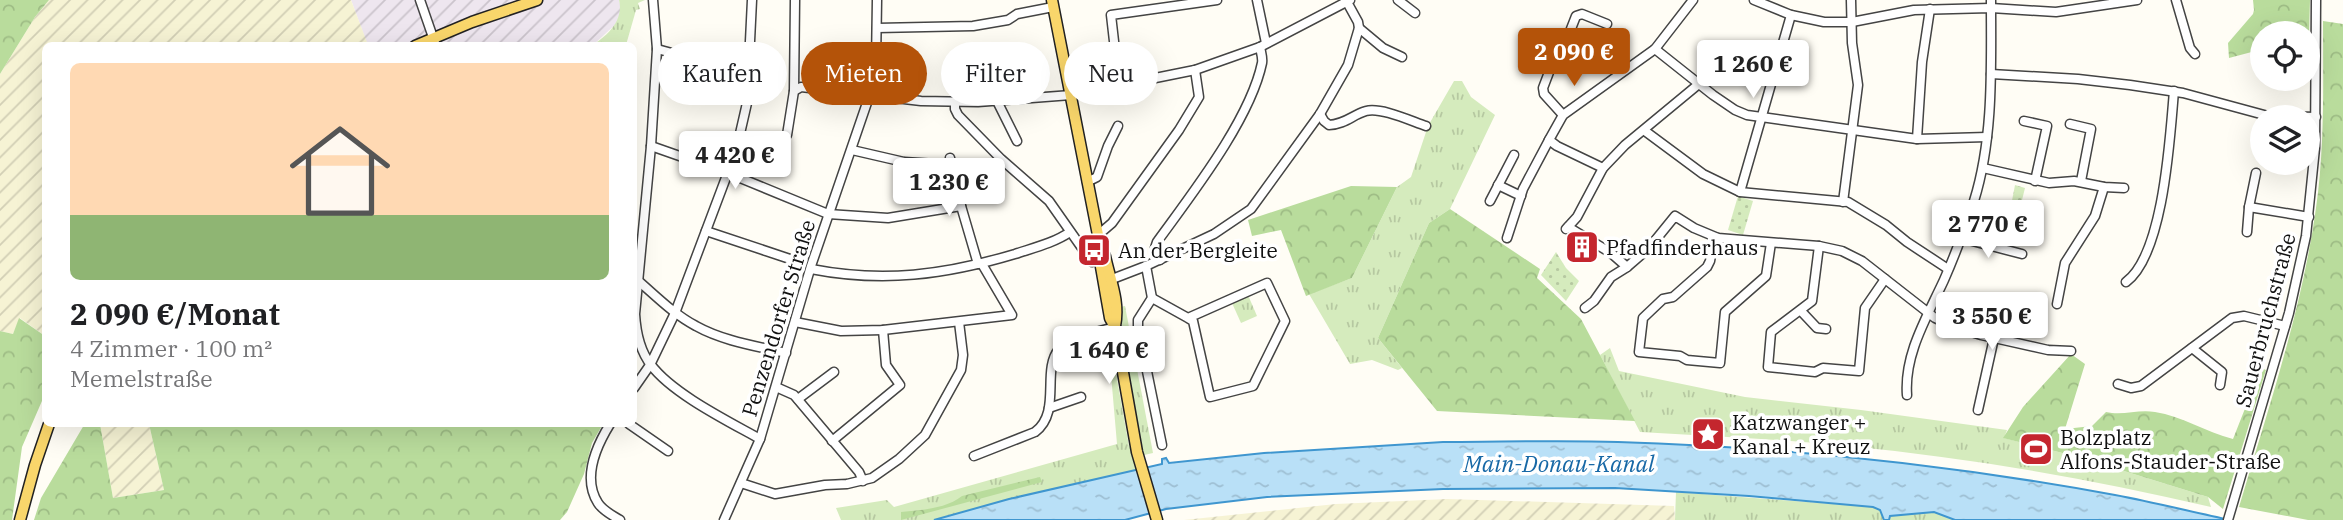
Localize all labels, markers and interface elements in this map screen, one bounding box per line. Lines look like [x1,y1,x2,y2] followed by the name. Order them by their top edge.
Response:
[2250,21,2320,175] map controls
[2250,21,2320,91] button: locate
[1509,28,1639,88] pin: 2 090 €
[1534,36,1614,66] text: 2 090 €
[1688,41,1818,100] pin: 1 260 €
[658,42,787,105] chip: Kaufen
[801,42,927,105] chip: Mieten
[941,42,1050,105] chip: Filter
[1064,42,1158,105] chip: Neu
[1713,48,1793,78] text: 1 260 €
[2250,105,2320,175] button: layers
[277,108,403,234] icon: home
[670,132,800,191] pin: 4 420 €
[695,139,775,169] text: 4 420 €
[884,158,1014,218] pin: 1 230 €
[909,166,989,196] text: 1 230 €
[1923,201,2053,260] pin: 2 770 €
[1948,208,2028,238] text: 2 770 €
[735,216,821,420] street label: Penzendorfer Straße
[1563,228,1601,266] building icon: Pfadfinderhaus
[2228,230,2302,410] street label: Sauerbruchstraße
[1075,231,1113,269] bus stop icon: An der Bergleite
[1606,233,1758,261] place label: Pfadfinderhaus
[1118,236,1278,264] place label: An der Bergleite
[1927,292,2057,352] pin: 3 550 €
[70,294,280,333] text: 2 090 €/Monat
[1952,300,2032,330] text: 3 550 €
[1044,326,1174,386] pin: 1 640 €
[70,333,272,363] text: 4 Zimmer · 100 m²
[1069,334,1149,364] text: 1 640 €
[70,363,213,393] text: Memelstraße
[1732,408,1870,460] place label: Katzwanger + Kanal + Kreuz
[1689,415,1727,453] place icon: Katzwanger + Kanal + Kreuz
[2060,423,2281,475] place label: Bolzplatz Alfons-Stauder-Straße
[2017,430,2055,468] sports icon: Bolzplatz Alfons-Stauder-Straße
[1462,448,1655,478] water label: Main-Donau-Kanal

